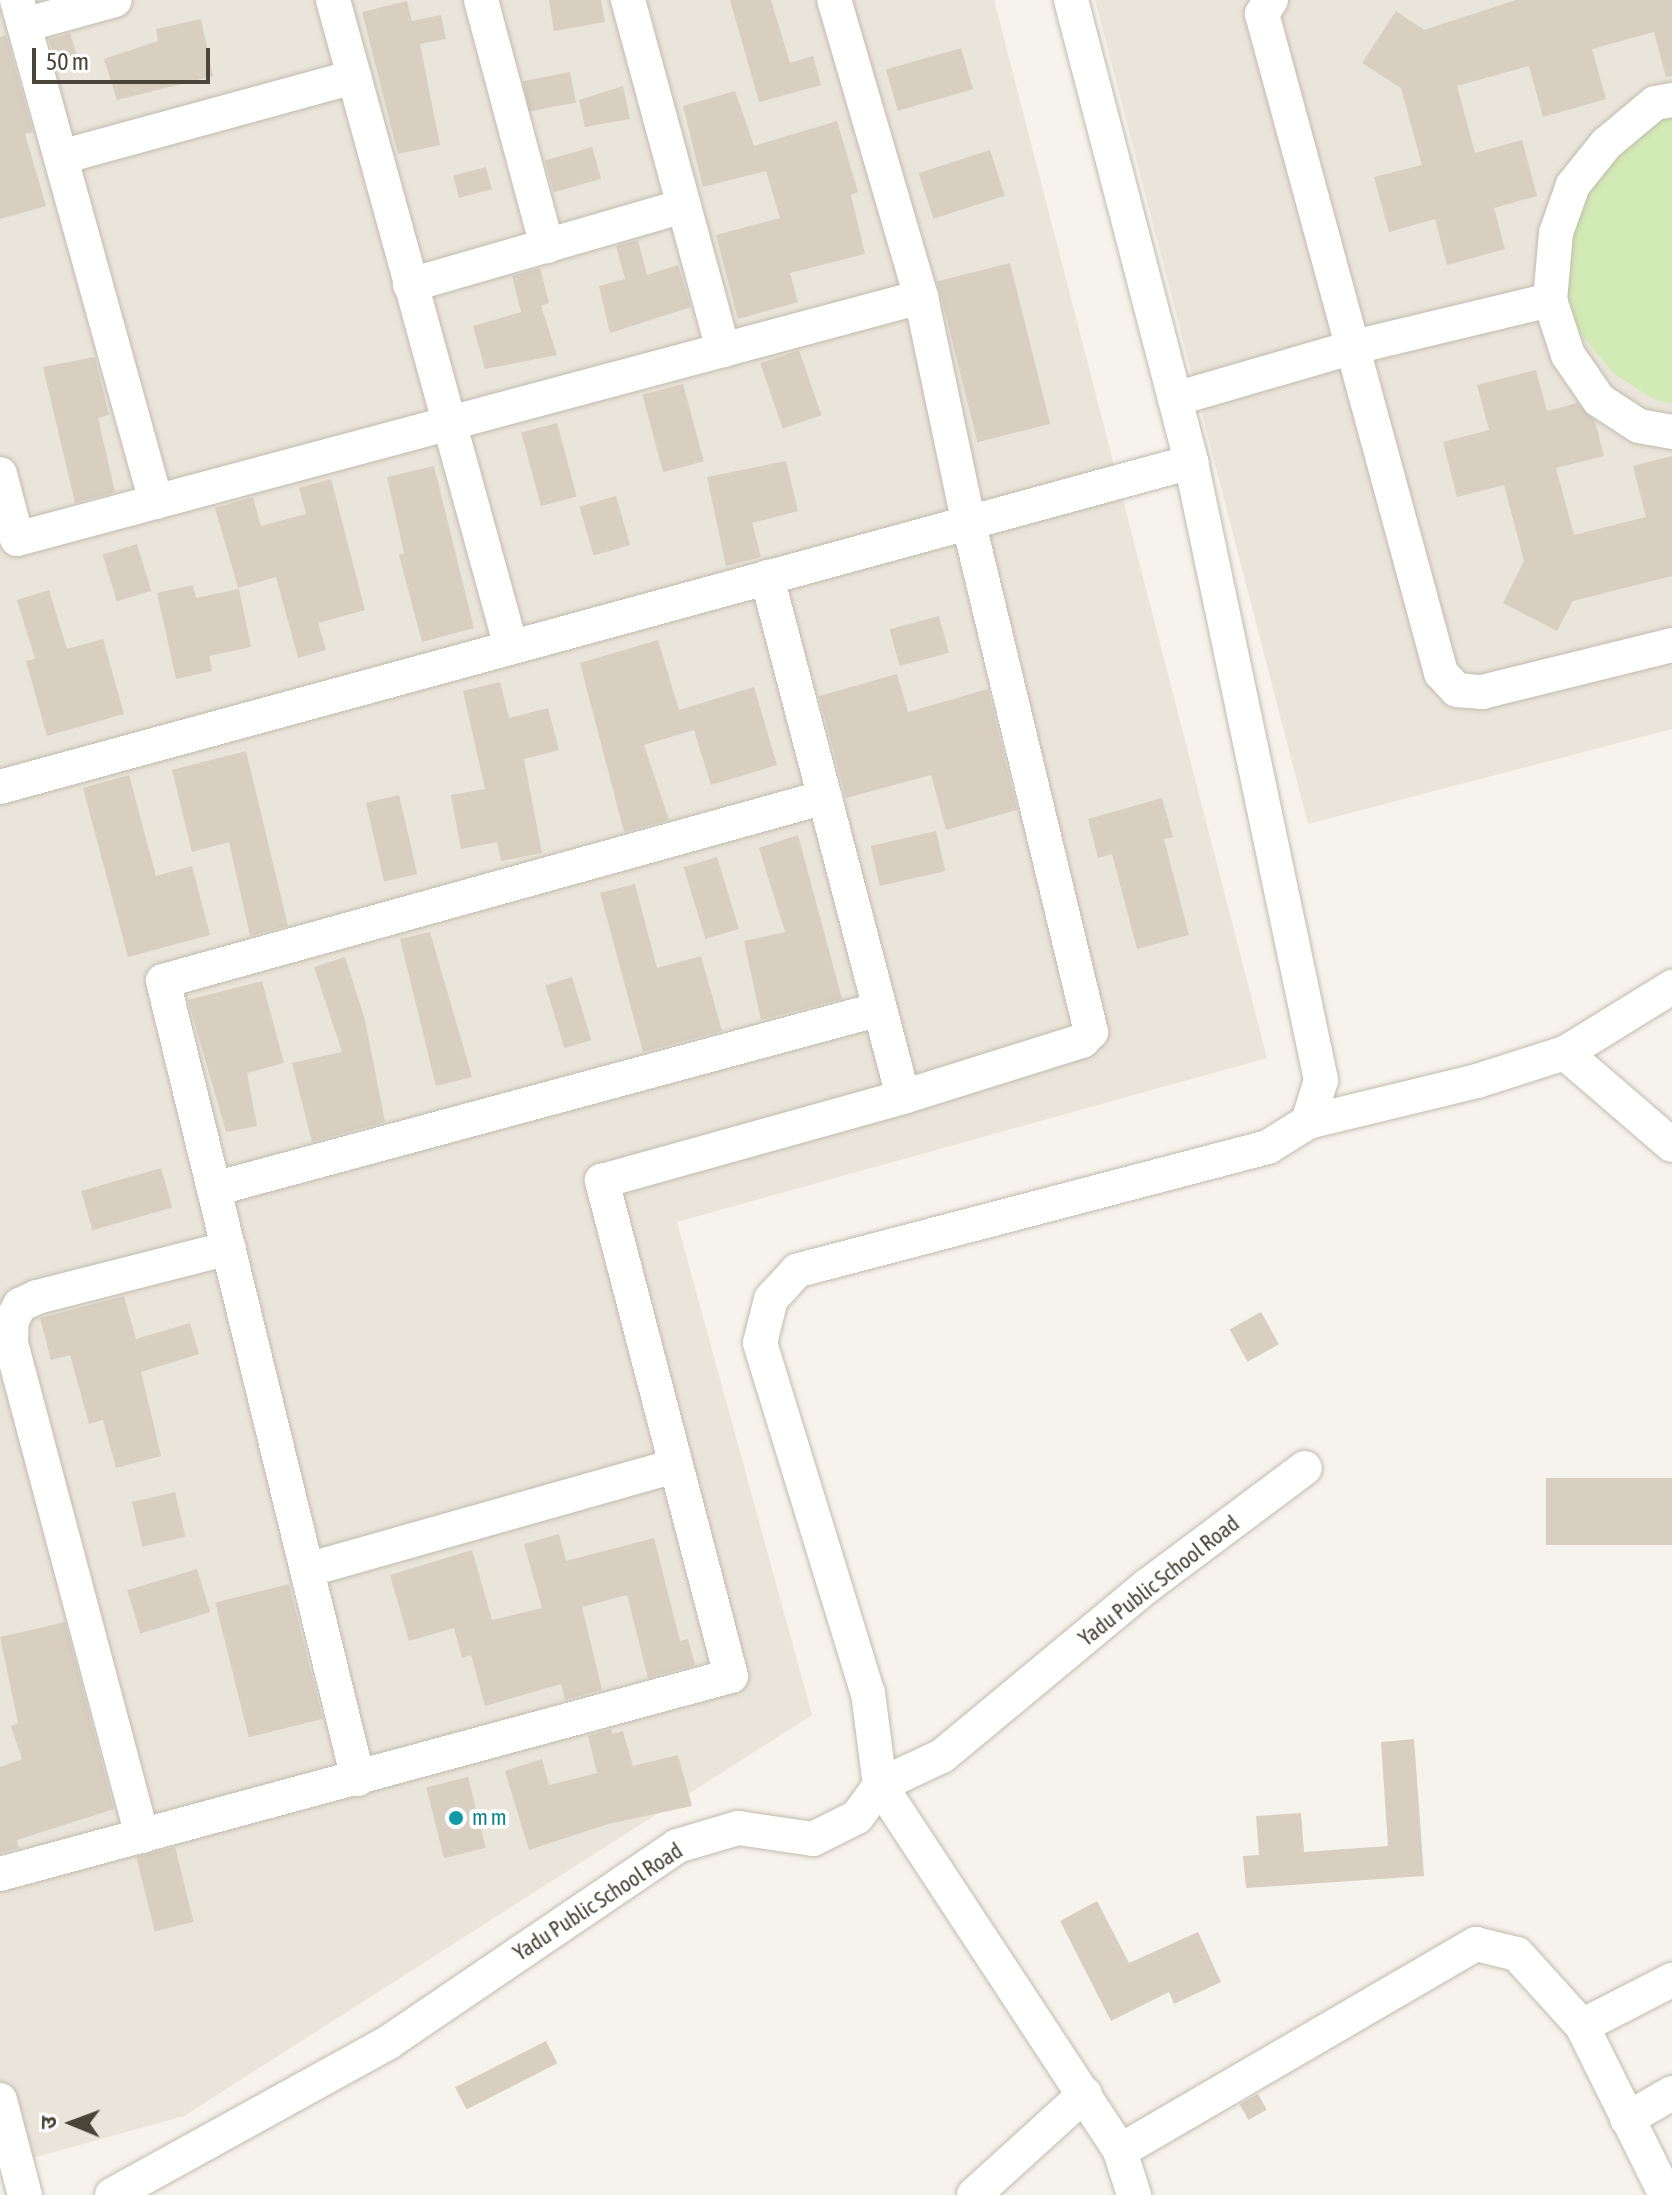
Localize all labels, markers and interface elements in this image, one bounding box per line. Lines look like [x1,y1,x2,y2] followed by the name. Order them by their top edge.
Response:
[36,32,214,82] scale bar
[46,48,89,75] text: 50 m
[1074,1510,1244,1652] street label: Yadu Public School Road
[472,1805,507,1831] place label: m m
[447,1809,465,1827] marker: m m
[509,1837,687,1967] street label: Yadu Public School Road
[32,2083,112,2163] north arrow
[35,2116,61,2129] text: उ

